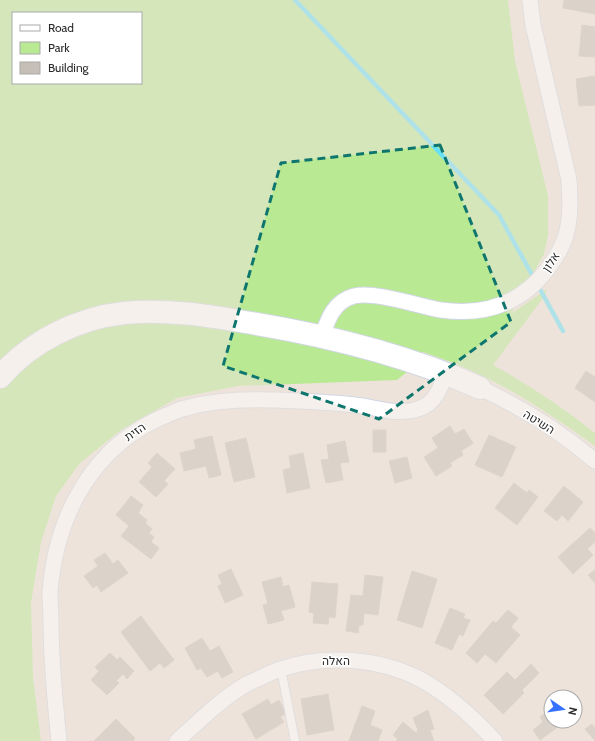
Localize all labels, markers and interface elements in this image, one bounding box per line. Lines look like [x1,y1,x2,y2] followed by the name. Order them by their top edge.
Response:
[12,12,142,84] legend
[48,20,74,35] text: Road
[48,40,70,55] text: Park
[48,60,90,75] text: Building
[539,249,563,275] street label: אלון
[521,406,558,437] street label: השיטה
[121,419,148,444] street label: הזית
[322,653,350,668] street label: האלה
[543,689,583,729] north arrow
[565,706,580,717] text: N

